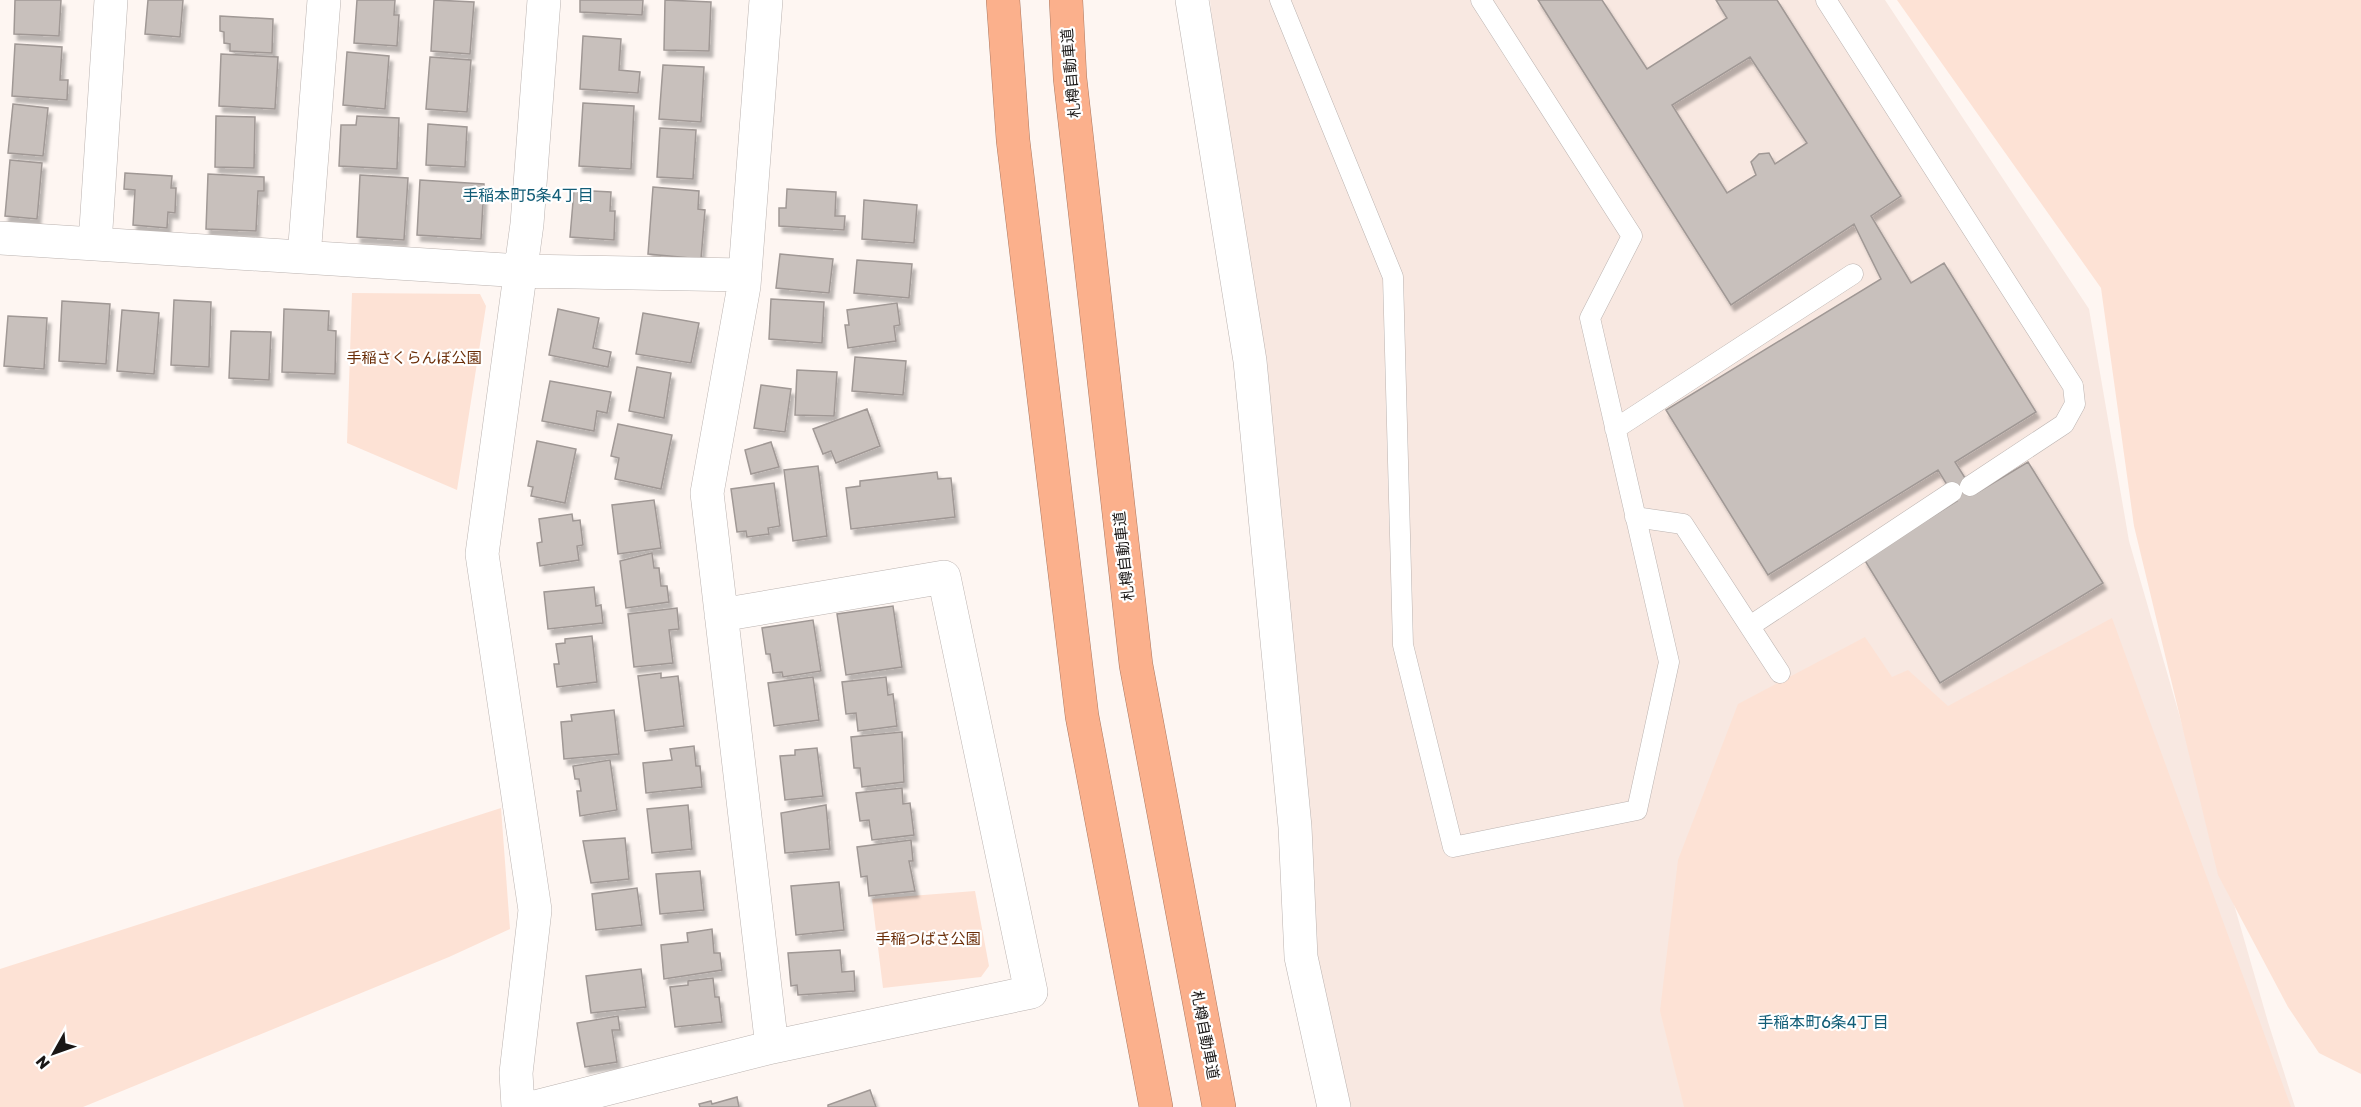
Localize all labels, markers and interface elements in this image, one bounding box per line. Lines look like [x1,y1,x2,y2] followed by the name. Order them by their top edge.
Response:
[1058,27,1084,119] street label: 札樽自動車道
[462,186,594,205] district label: 手稲本町5条4丁目
[346,349,482,367] park label: 手稲さくらんぼ公園
[1110,510,1138,602] street label: 札樽自動車道
[875,930,981,948] park label: 手稲つばさ公園
[1188,989,1222,1081] street label: 札樽自動車道
[1757,1013,1889,1032] district label: 手稲本町6条4丁目
[24,1023,84,1083] north arrow
[32,1052,54,1073] text: N

